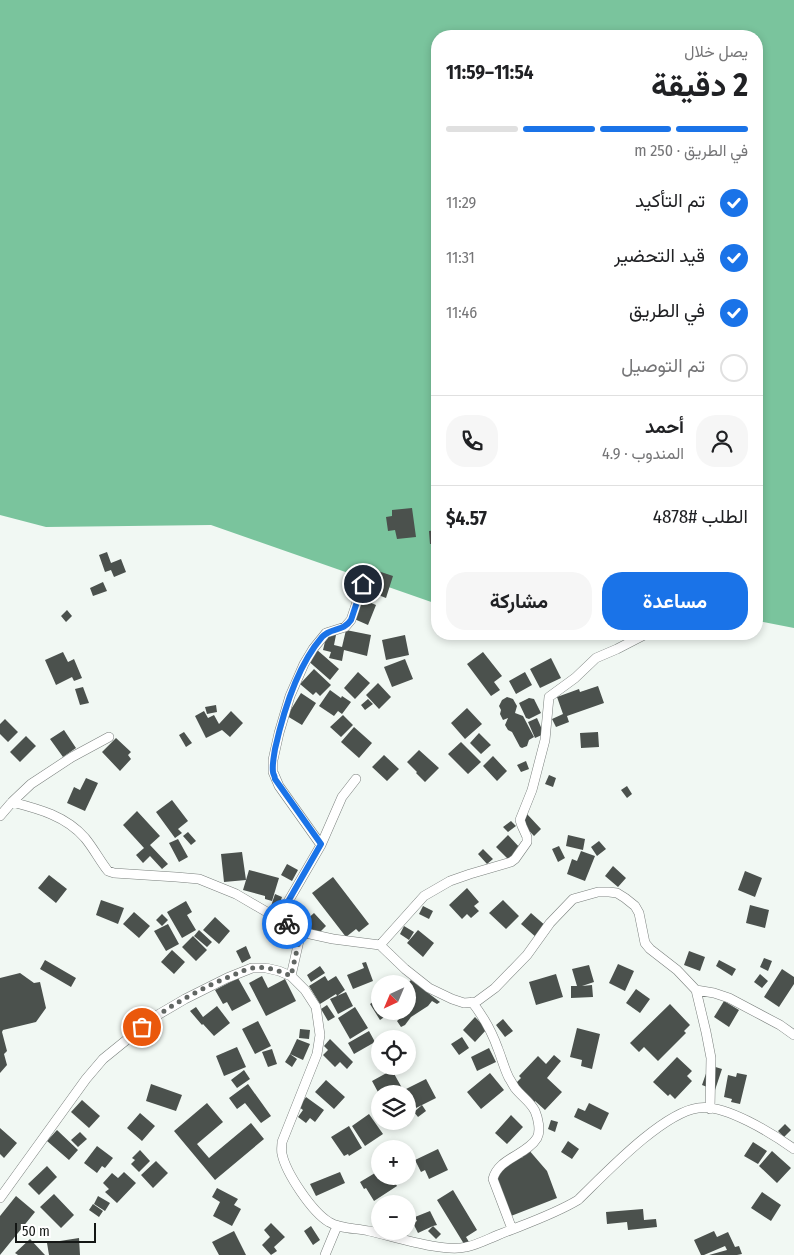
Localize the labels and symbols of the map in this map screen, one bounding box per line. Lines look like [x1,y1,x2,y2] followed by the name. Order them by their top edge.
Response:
[342,563,384,605] pin
[262,899,312,949] courier
[371,975,416,1020] north arrow
[121,1006,163,1048] pin
[15,1220,96,1243] scale bar

